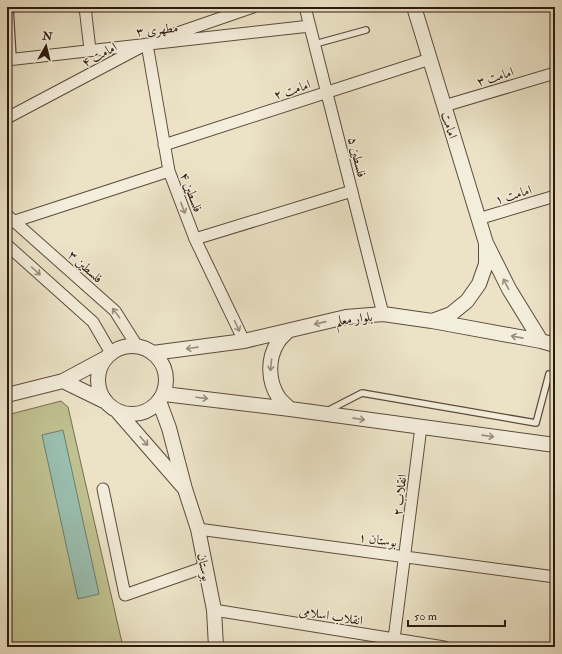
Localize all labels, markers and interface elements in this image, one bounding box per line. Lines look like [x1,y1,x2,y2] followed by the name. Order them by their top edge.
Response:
[135,20,179,40] street label: مطهری ۳
[26,26,66,66] north arrow
[41,29,54,44] text: N
[79,39,120,71] street label: امامت ۴
[475,64,516,90] street label: امامت ۳
[272,76,313,103] street label: امامت ۲
[437,110,461,141] street label: امامت
[344,135,370,179] street label: فلسطین ۵
[176,170,206,215] street label: فلسطین ۴
[493,182,534,208] street label: امامت ۱
[180,201,187,213] one-way arrow
[65,247,106,287] street label: فلسطین ۳
[31,267,41,276] one-way arrow
[502,278,510,290] one-way arrow
[111,308,120,319] one-way arrow
[335,309,374,334] street label: بلوار معلم
[234,320,241,332] one-way arrow
[313,320,326,328] one-way arrow
[511,333,524,341] one-way arrow
[186,344,199,352] one-way arrow
[267,358,275,371] one-way arrow
[195,395,208,402] one-way arrow
[352,415,365,423] one-way arrow
[481,432,494,440] one-way arrow
[139,436,148,447] one-way arrow
[390,473,410,517] street label: انقلاب ۲
[358,529,398,551] street label: بوستان ۱
[193,552,215,582] street label: بوستان
[408,602,505,628] scale bar
[298,603,364,629] street label: انقلاب اسلامی
[414,609,438,624] text: 50 m

